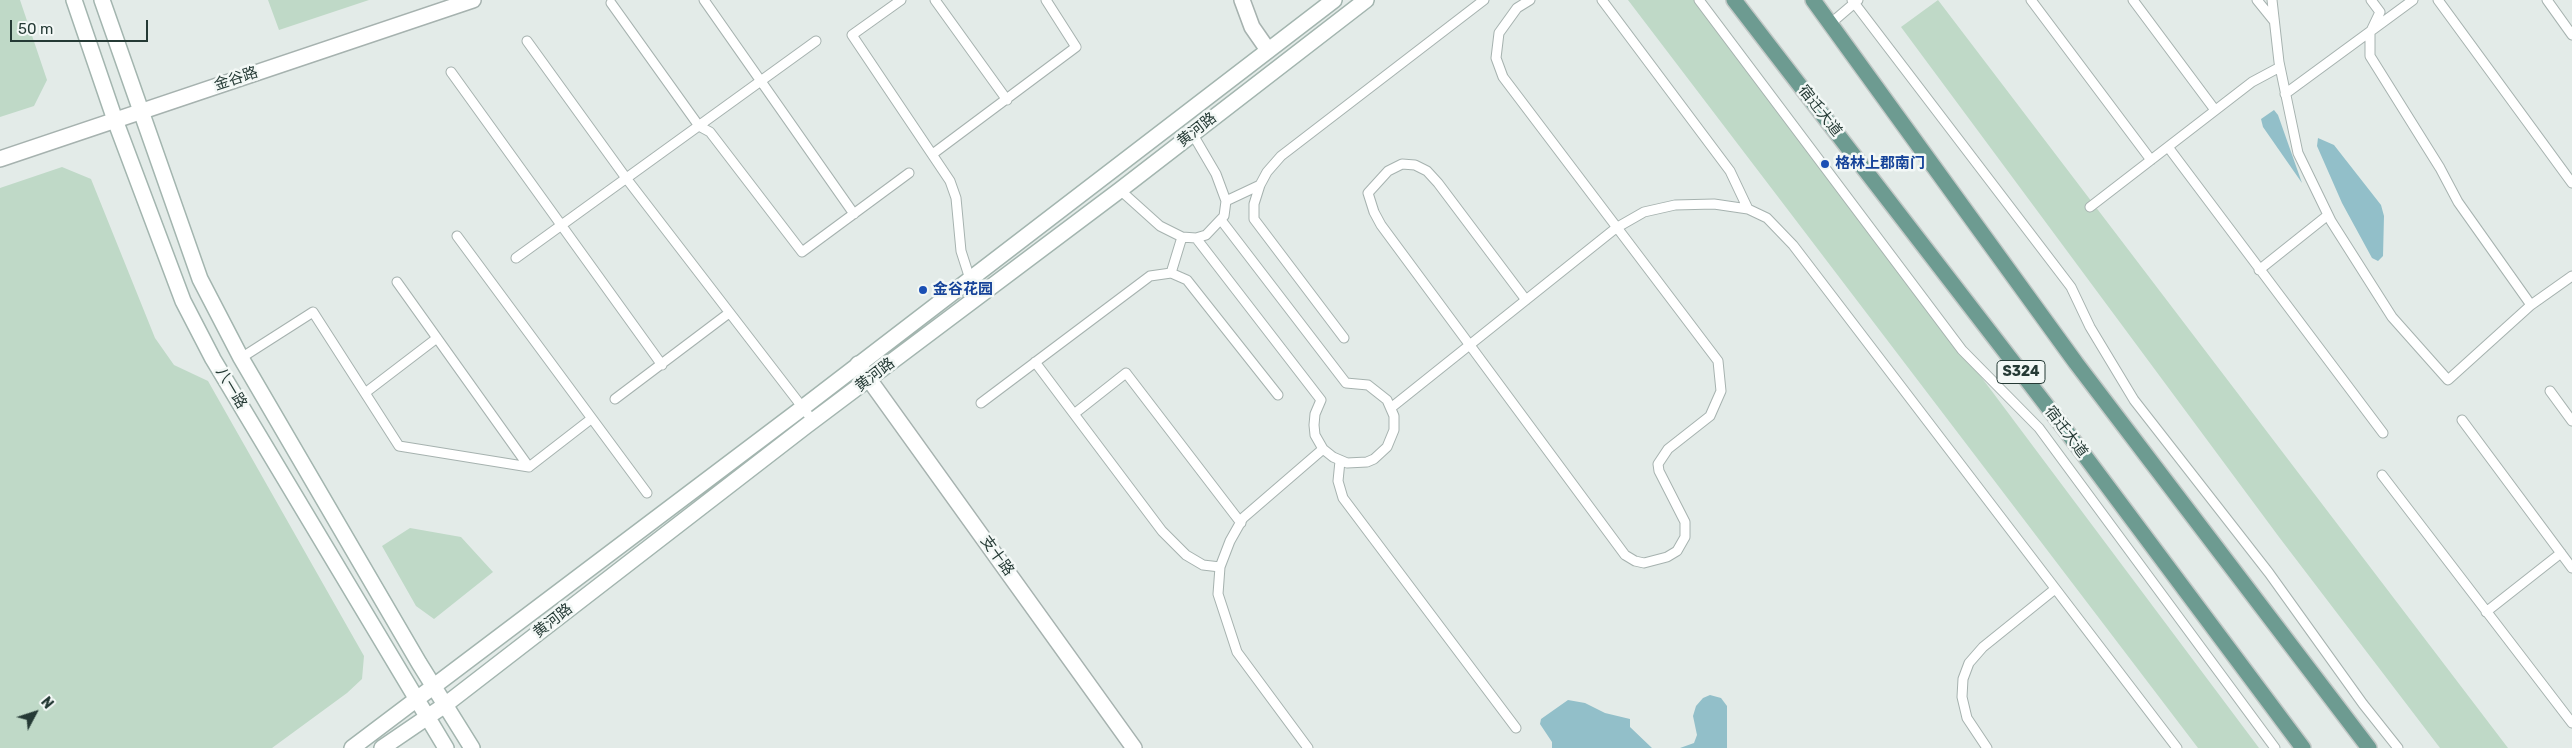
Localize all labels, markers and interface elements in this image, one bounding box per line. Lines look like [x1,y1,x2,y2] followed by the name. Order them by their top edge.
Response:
[12,10,150,42] scale bar
[18,20,53,38] text: 50 m
[212,63,260,95] street label: 金谷路
[1794,82,1846,140] street label: 宿迁大道
[1174,109,1220,151] street label: 黄河路
[1835,155,1925,173] place label: 格林上郡南门
[1819,158,1831,170] marker: 格林上郡南门
[933,281,993,299] place label: 金谷花园
[917,284,929,296] marker: 金谷花园
[852,354,898,396] street label: 黄河路
[1997,361,2045,384] road number: S324
[212,364,250,412] street label: 八一路
[2041,403,2091,461] street label: 宿迁大道
[976,533,1018,579] street label: 支十路
[530,600,576,642] street label: 黄河路
[10,688,60,738] north arrow
[37,694,57,712] text: N

